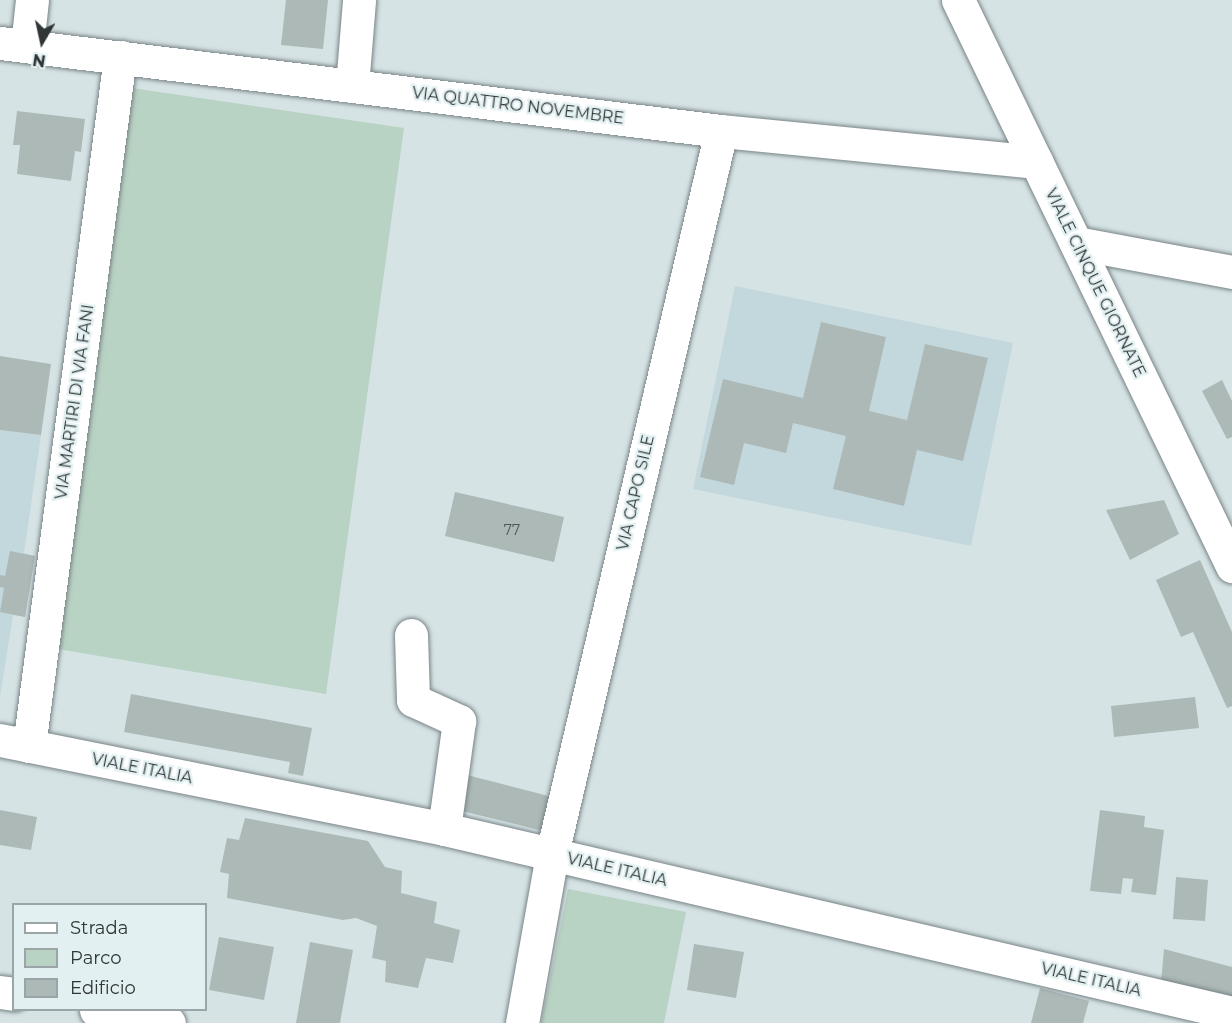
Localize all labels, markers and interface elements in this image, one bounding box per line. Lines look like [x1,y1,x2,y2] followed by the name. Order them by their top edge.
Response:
[12,12,72,72] north arrow
[31,50,47,71] text: N
[411,83,625,129] street label: VIA QUATTRO NOVEMBRE
[1041,185,1149,381] street label: VIALE CINQUE GIORNATE
[52,303,98,501] street label: VIA MARTIRI DI VIA FANI
[613,433,659,553] street label: VIA CAPO SILE
[504,522,520,538] house number: 77
[90,750,194,788] street label: VIALE ITALIA
[565,849,669,891] street label: VIALE ITALIA
[12,903,207,1011] legend
[70,917,128,939] text: Strada
[70,947,122,969] text: Parco
[1039,959,1143,1001] street label: VIALE ITALIA
[70,977,136,999] text: Edificio

